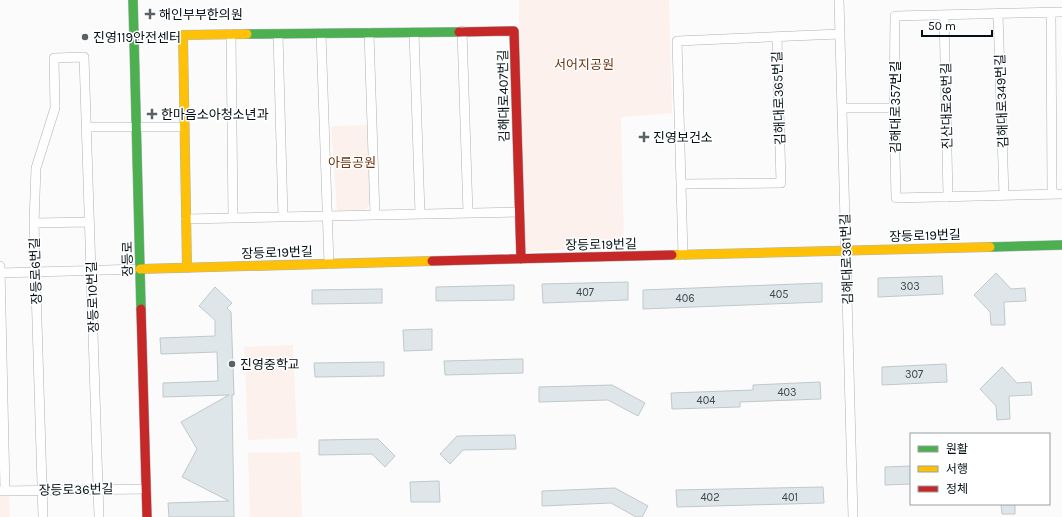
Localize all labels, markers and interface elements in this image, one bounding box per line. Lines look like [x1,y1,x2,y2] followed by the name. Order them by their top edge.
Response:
[159,7,243,22] place label: 해인부부한의원
[144,8,156,20] marker: 해인부부한의원
[922,12,992,38] scale bar
[928,19,956,33] text: 50 m
[93,30,181,45] place label: 진영119안전센터
[80,32,90,42] marker: 진영119안전센터
[495,49,512,143] street label: 김해대로407번길
[769,51,788,145] street label: 김해대로365번길
[992,54,1011,148] street label: 김해대로349번길
[554,57,614,72] park label: 서어지공원
[888,61,903,153] street label: 김해대로357번길
[938,62,955,149] street label: 진산대로26번길
[161,107,269,122] place label: 한마음소아청소년과
[146,108,158,120] marker: 한마음소아청소년과
[653,130,713,145] place label: 진영보건소
[638,131,650,143] marker: 진영보건소
[328,155,376,170] park label: 아름공원
[837,213,856,305] street label: 김해대로361번길
[889,227,961,244] street label: 장등로19번길
[565,236,637,253] street label: 장등로19번길
[27,237,44,305] street label: 장등로6번길
[120,241,135,277] street label: 장등로
[241,244,313,261] street label: 장등로19번길
[84,261,101,333] street label: 장등로10번길
[900,280,920,293] house number: 303
[576,286,594,299] house number: 407
[770,288,788,301] house number: 405
[676,292,694,305] house number: 406
[240,357,300,372] place label: 진영중학교
[227,359,237,369] marker: 진영중학교
[905,368,923,381] house number: 307
[777,386,797,399] house number: 403
[697,394,715,407] house number: 404
[910,433,1050,505] legend
[946,442,968,456] text: 원활
[946,462,968,476] text: 서행
[38,481,114,498] street label: 장등로36번길
[946,482,968,496] text: 정체
[700,491,720,504] house number: 402
[782,491,798,504] house number: 401

